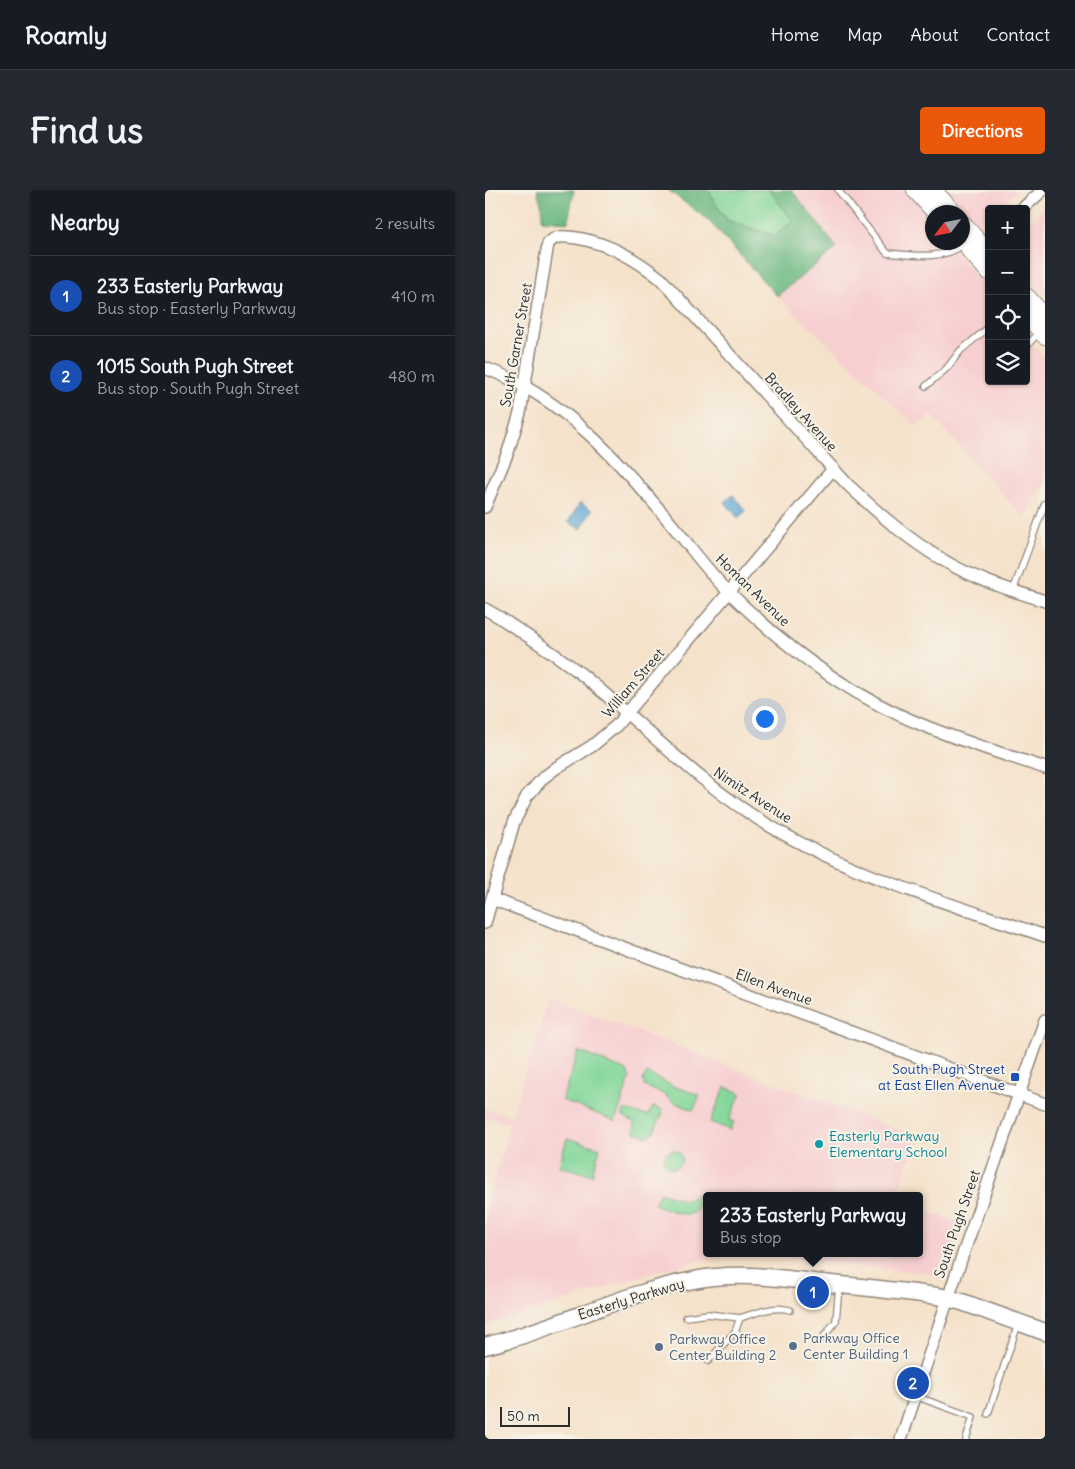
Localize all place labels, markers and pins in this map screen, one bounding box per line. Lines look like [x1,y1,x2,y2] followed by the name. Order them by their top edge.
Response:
[878,1060,1005,1094] place label: South Pugh Street at East Ellen Avenue
[1009,1071,1021,1083] marker: South Pugh Street at East Ellen Avenue
[829,1127,947,1161] place label: Easterly Parkway Elementary School
[813,1138,825,1150] marker: Easterly Parkway Elementary School
[797,1273,829,1311] pin: 1
[803,1329,908,1363] place label: Parkway Office Center Building 1
[669,1330,777,1364] place label: Parkway Office Center Building 2
[787,1340,799,1352] marker: Parkway Office Center Building 1
[653,1341,665,1353] marker: Parkway Office Center Building 2
[897,1364,929,1402] pin: 2

